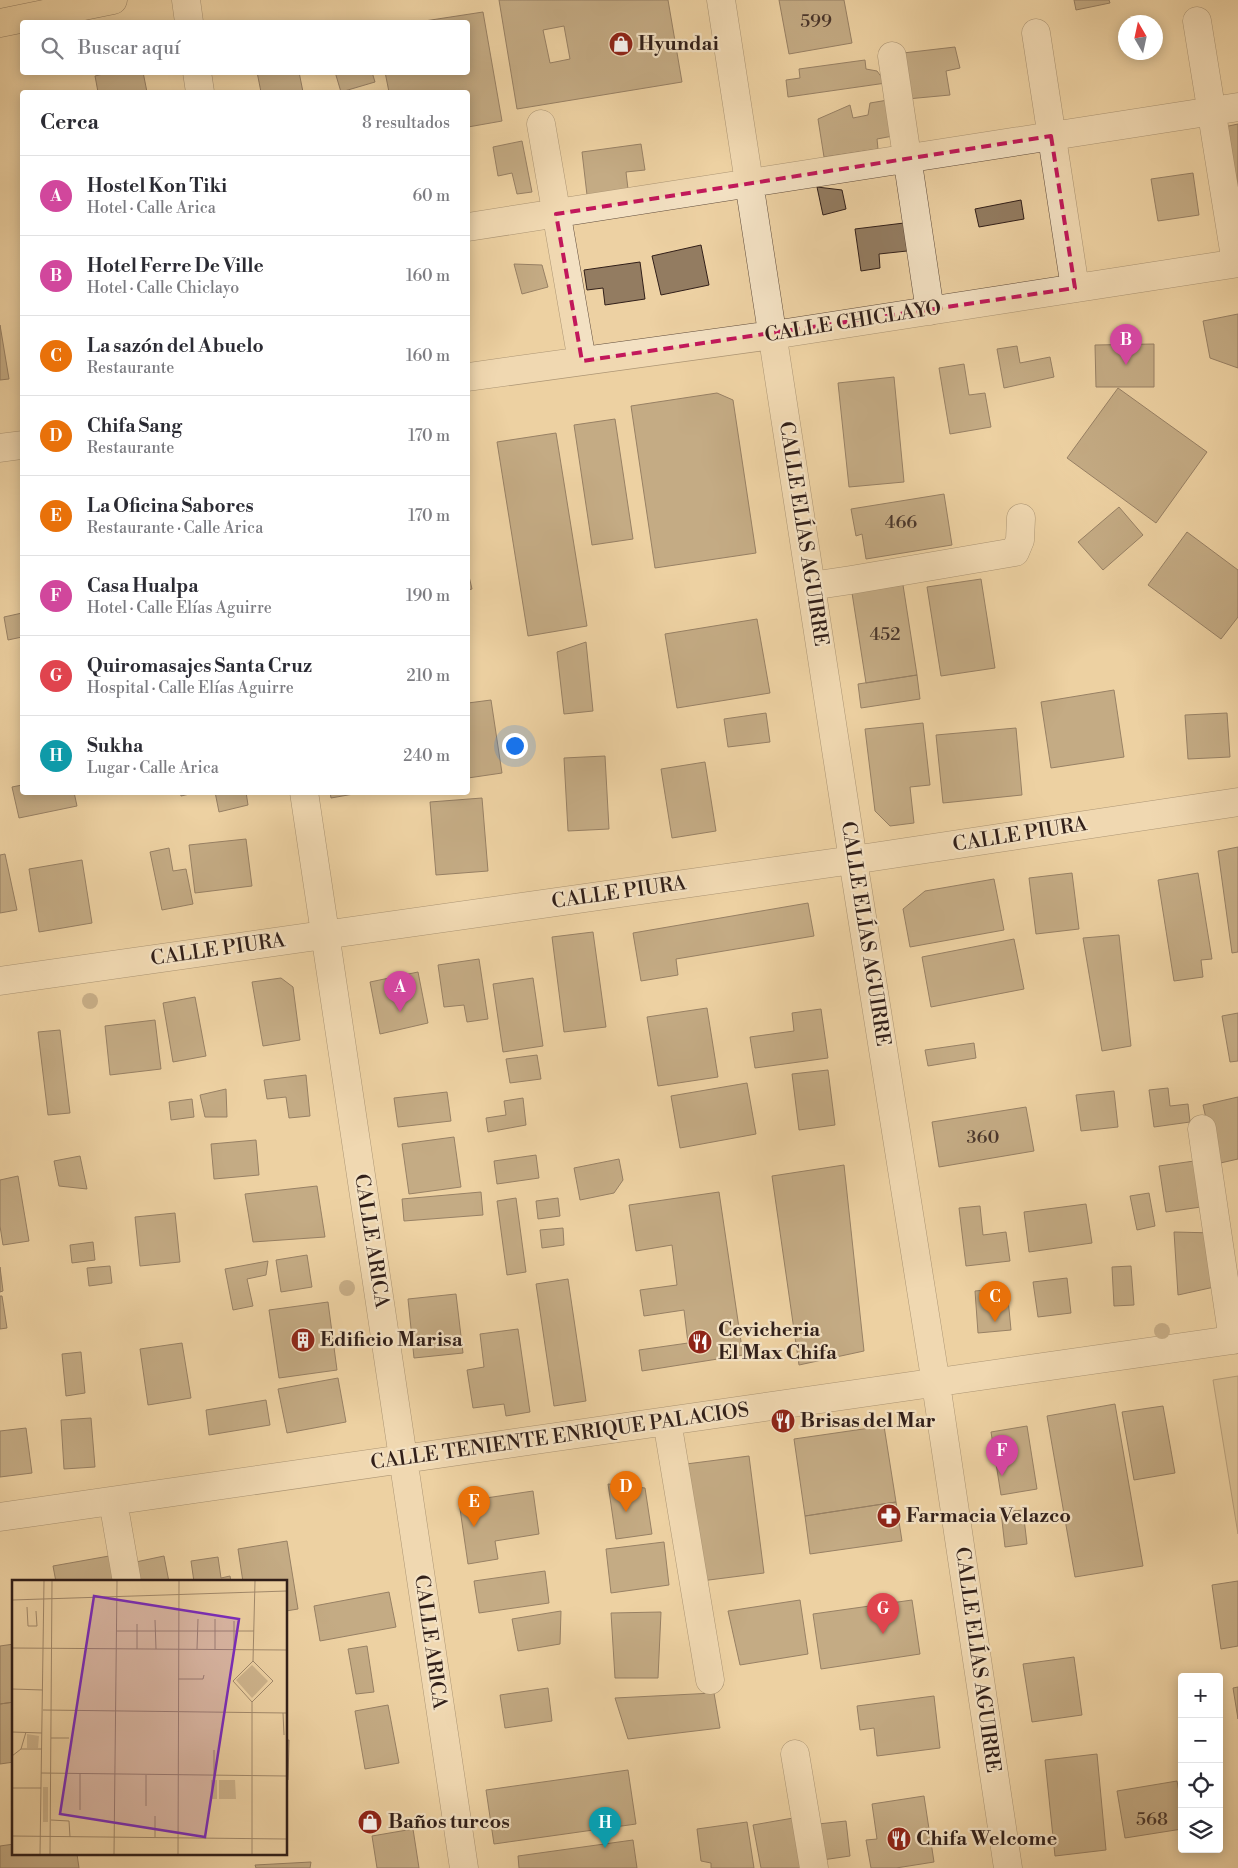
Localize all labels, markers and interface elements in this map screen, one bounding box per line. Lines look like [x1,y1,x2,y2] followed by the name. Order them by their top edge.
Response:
[800,10,832,33] house number: 599
[1118,15,1163,60] north arrow
[20,20,470,75] search box
[608,31,634,57] shop icon: Hyundai
[638,32,719,57] place label: Hyundai
[38,34,66,62] icon: search
[78,36,180,60] text: Buscar aquí
[40,110,99,136] text: Cerca
[362,113,450,133] text: 8 resultados
[87,174,227,198] text: Hostel Kon Tiki
[50,186,62,206] text: A
[412,186,450,206] text: 60 m
[87,198,216,218] text: Hotel · Calle Arica
[87,254,264,278] text: Hotel Ferre De Ville
[50,266,62,286] text: B
[406,266,450,286] text: 160 m
[87,278,239,298] text: Hotel · Calle Chiclayo
[763,296,943,348] street label: CALLE CHICLAYO
[1110,324,1142,365] pin: B
[87,334,264,358] text: La sazón del Abuelo
[50,346,62,366] text: C
[406,346,450,366] text: 160 m
[87,358,174,378] text: Restaurante
[87,414,182,438] text: Chifa Sang
[773,419,834,648] street label: CALLE ELÍAS AGUIRRE
[50,426,62,446] text: D
[408,426,450,446] text: 170 m
[87,438,174,458] text: Restaurante
[87,494,254,518] text: La Oficina Sabores
[50,506,62,526] text: E
[408,506,450,526] text: 170 m
[885,511,917,534] house number: 466
[87,518,263,538] text: Restaurante · Calle Arica
[87,574,198,598] text: Casa Hualpa
[50,586,62,606] text: F
[406,586,450,606] text: 190 m
[87,598,272,618] text: Hotel · Calle Elías Aguirre
[870,623,900,646] house number: 452
[87,654,312,678] text: Quiromasajes Santa Cruz
[50,666,62,686] text: G
[406,666,450,686] text: 210 m
[87,678,294,698] text: Hospital · Calle Elías Aguirre
[502,733,528,759] your location
[87,734,143,758] text: Sukha
[49,746,63,766] text: H
[403,746,450,766] text: 240 m
[87,758,219,778] text: Lugar · Calle Arica
[951,812,1090,858] street label: CALLE PIURA
[835,819,896,1048] street label: CALLE ELÍAS AGUIRRE
[550,871,689,915] street label: CALLE PIURA
[149,928,288,972] street label: CALLE PIURA
[384,971,416,1012] pin: A
[967,1126,999,1149] house number: 360
[348,1172,394,1311] street label: CALLE ARICA
[979,1281,1011,1322] pin: C
[718,1318,837,1366] place label: Cevicheria El Max Chifa
[290,1327,316,1353] building icon: Edificio Marisa
[320,1328,463,1353] place label: Edificio Marisa
[687,1329,713,1355] restaurant icon: Cevicheria El Max Chifa
[369,1398,751,1476] street label: CALLE TENIENTE ENRIQUE PALACIOS
[770,1408,796,1434] restaurant icon: Brisas del Mar
[800,1409,936,1434] place label: Brisas del Mar
[986,1435,1018,1476] pin: F
[610,1471,642,1512] pin: D
[458,1486,490,1527] pin: E
[876,1503,902,1529] pharmacy icon: Farmacia Velazco
[906,1504,1071,1529] place label: Farmacia Velazco
[949,1545,1006,1774] street label: CALLE ELÍAS AGUIRRE
[408,1573,452,1712] street label: CALLE ARICA
[12,1580,288,1856] inset map
[867,1593,899,1634] pin: G
[1178,1673,1223,1853] map controls
[1178,1673,1223,1718] button: +
[1178,1718,1223,1763] button: −
[1178,1763,1223,1808] button: locate
[589,1807,621,1848] pin: H
[1136,1808,1168,1831] house number: 568
[1178,1808,1223,1853] button: layers
[357,1809,383,1835] shop icon: Baños turcos
[388,1810,510,1835] place label: Baños turcos
[886,1826,912,1852] restaurant icon: Chifa Welcome
[916,1827,1058,1852] place label: Chifa Welcome

